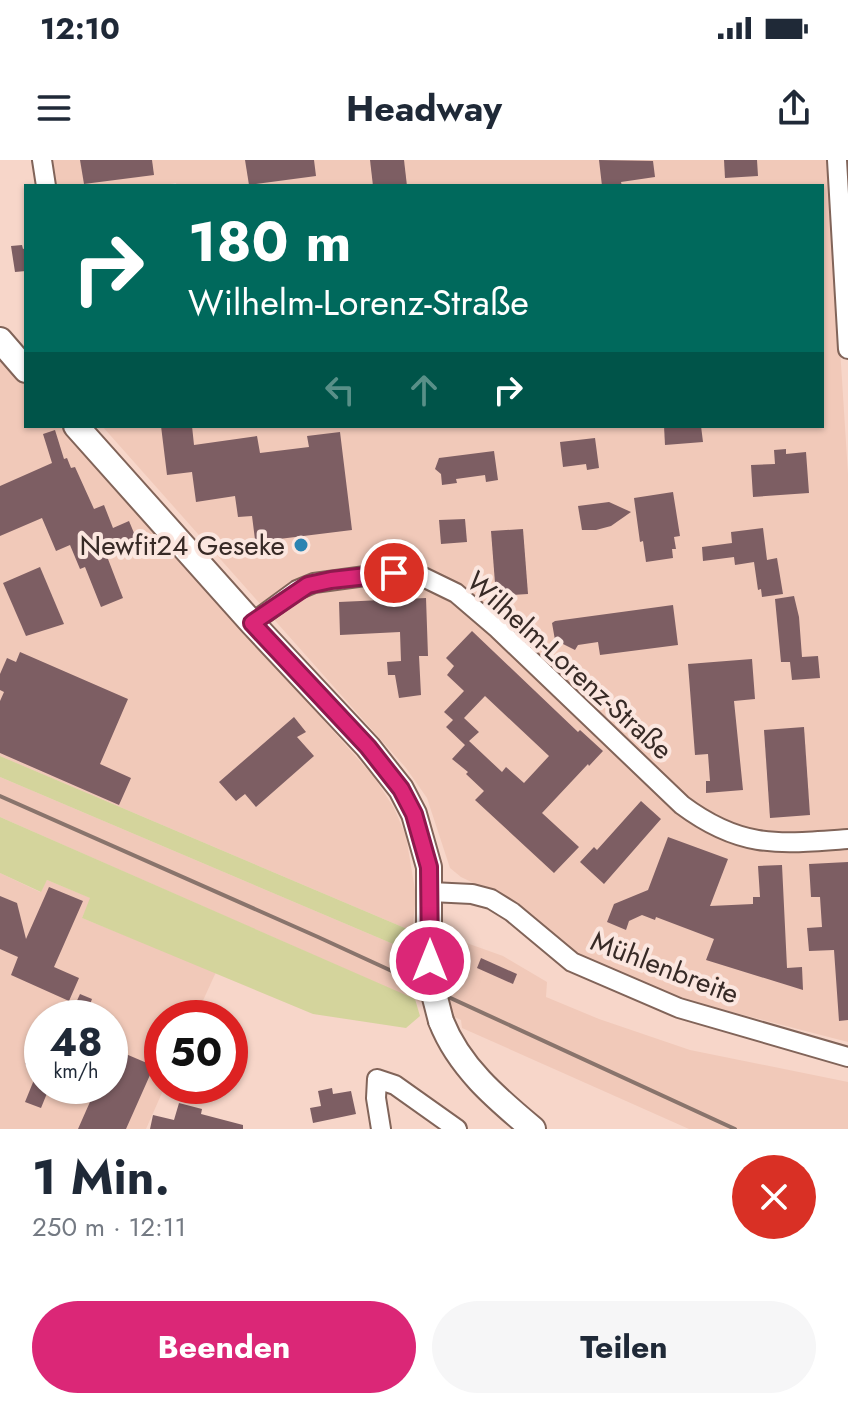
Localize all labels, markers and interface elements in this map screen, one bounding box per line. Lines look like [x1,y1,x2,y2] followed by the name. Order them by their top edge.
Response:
[40,7,120,50] text: 12:10
[346,82,502,134] text: Headway
[32,86,76,130] icon: menu
[772,86,816,130] icon: share
[188,201,351,282] text: 180 m
[56,216,160,320] icon: right
[188,276,529,328] text: Wilhelm-Lorenz-Straße
[318,368,362,412] icon: left
[402,368,446,412] icon: ahead
[486,368,530,412] icon: right
[79,525,285,566] place label: Newfit24 Geseke
[292,536,310,554] marker: Newfit24 Geseke
[360,539,428,607] pin
[372,551,416,595] icon: arrive
[457,561,682,769] street label: Wilhelm-Lorenz-Straße
[388,919,472,1003] position arrow
[585,920,745,1014] street label: Mühlenbreite
[144,1000,248,1104] speed limit sign: 50
[50,1013,103,1071] text: 48
[53,1057,99,1086] text: km/h
[32,1143,170,1212] text: 1 Min.
[732,1155,816,1239] button: close
[32,1208,186,1246] text: 250 m · 12:11
[32,1301,416,1393] button: Beenden
[432,1301,816,1393] button: Teilen

